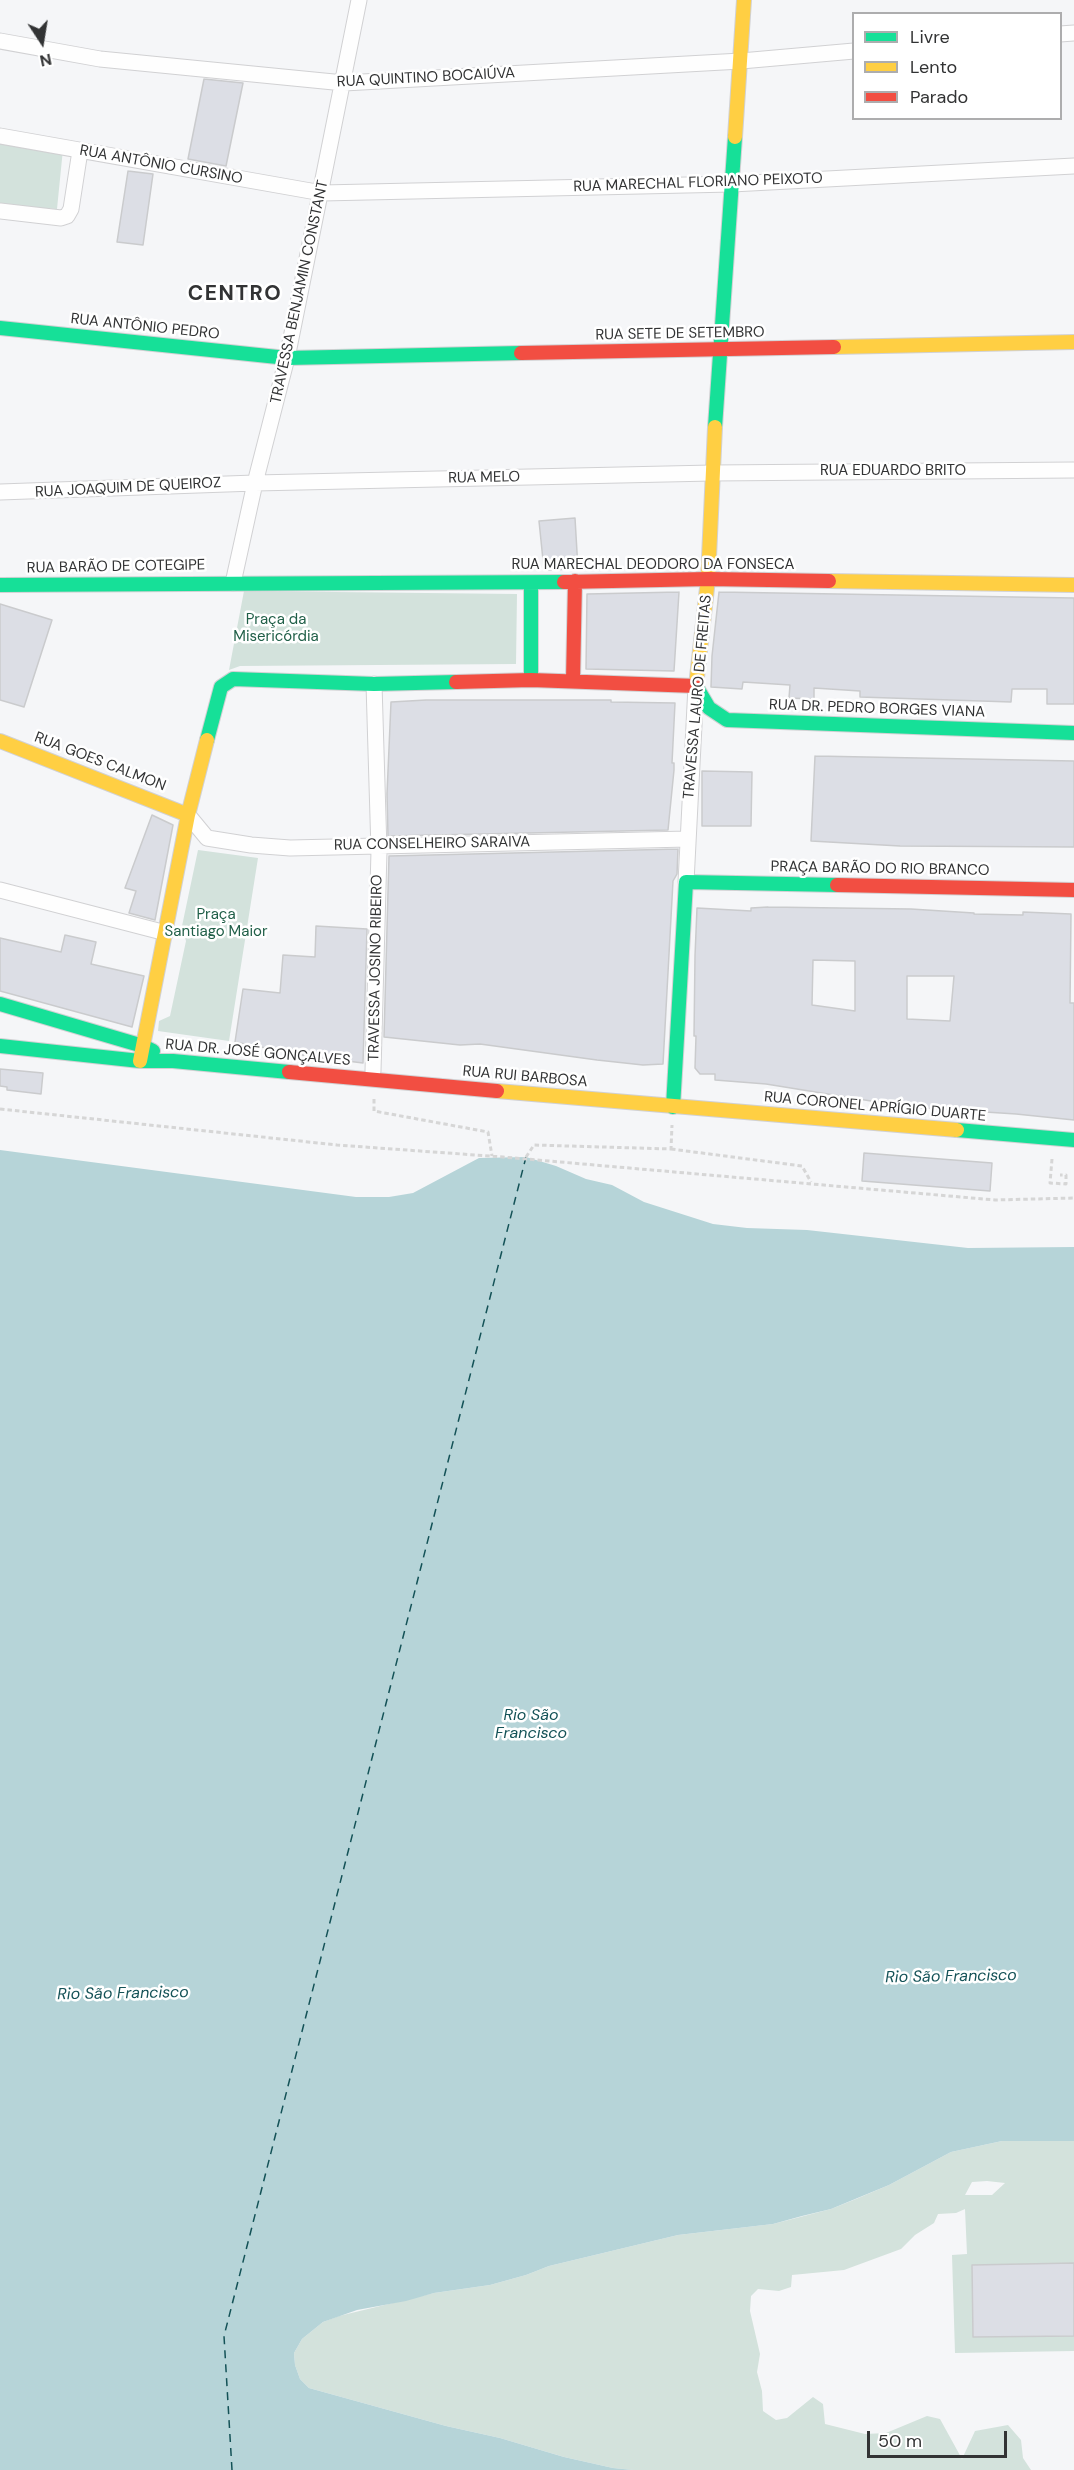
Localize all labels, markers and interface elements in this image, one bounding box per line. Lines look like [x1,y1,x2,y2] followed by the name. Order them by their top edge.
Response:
[12,12,72,72] north arrow
[852,12,1062,120] legend
[910,25,950,49] text: Livre
[38,49,54,72] text: N
[910,55,957,79] text: Lento
[336,64,516,92] street label: RUA QUINTINO BOCAIÚVA
[910,85,968,109] text: Parado
[78,142,244,188] street label: RUA ANTÔNIO CURSINO
[573,170,823,196] street label: RUA MARECHAL FLORIANO PEIXOTO
[267,179,333,405] street label: TRAVESSA BENJAMIN CONSTANT
[188,281,282,307] district label: CENTRO
[70,310,220,344] street label: RUA ANTÔNIO PEDRO
[595,324,765,344] street label: RUA SETE DE SETEMBRO
[820,462,966,480] street label: RUA EDUARDO BRITO
[448,468,520,488] street label: RUA MELO
[34,474,222,502] street label: RUA JOAQUIM DE QUEIROZ
[27,556,205,578] street label: RUA BARÃO DE COTEGIPE
[511,556,795,574] street label: RUA MARECHAL DEODORO DA FONSECA
[680,594,716,800] street label: TRAVESSA LAURO DE FREITAS
[233,611,319,646] park label: Praça da Misericórdia
[769,696,985,722] street label: RUA DR. PEDRO BORGES VIANA
[32,729,168,795] street label: RUA GOES CALMON
[334,833,530,855] street label: RUA CONSELHEIRO SARAIVA
[771,858,989,880] street label: PRAÇA BARÃO DO RIO BRANCO
[365,874,387,1062] street label: TRAVESSA JOSINO RIBEIRO
[165,906,267,941] park label: Praça Santiago Maior
[165,1036,351,1070] street label: RUA DR. JOSÉ GONÇALVES
[462,1063,588,1091] street label: RUA RUI BARBOSA
[763,1088,987,1126] street label: RUA CORONEL APRÍGIO DUARTE
[495,1706,567,1744] water label: Rio São Francisco
[885,1966,1017,1988] water label: Rio São Francisco
[57,1983,189,2005] water label: Rio São Francisco
[870,2419,1010,2457] scale bar
[878,2429,922,2453] text: 50 m

